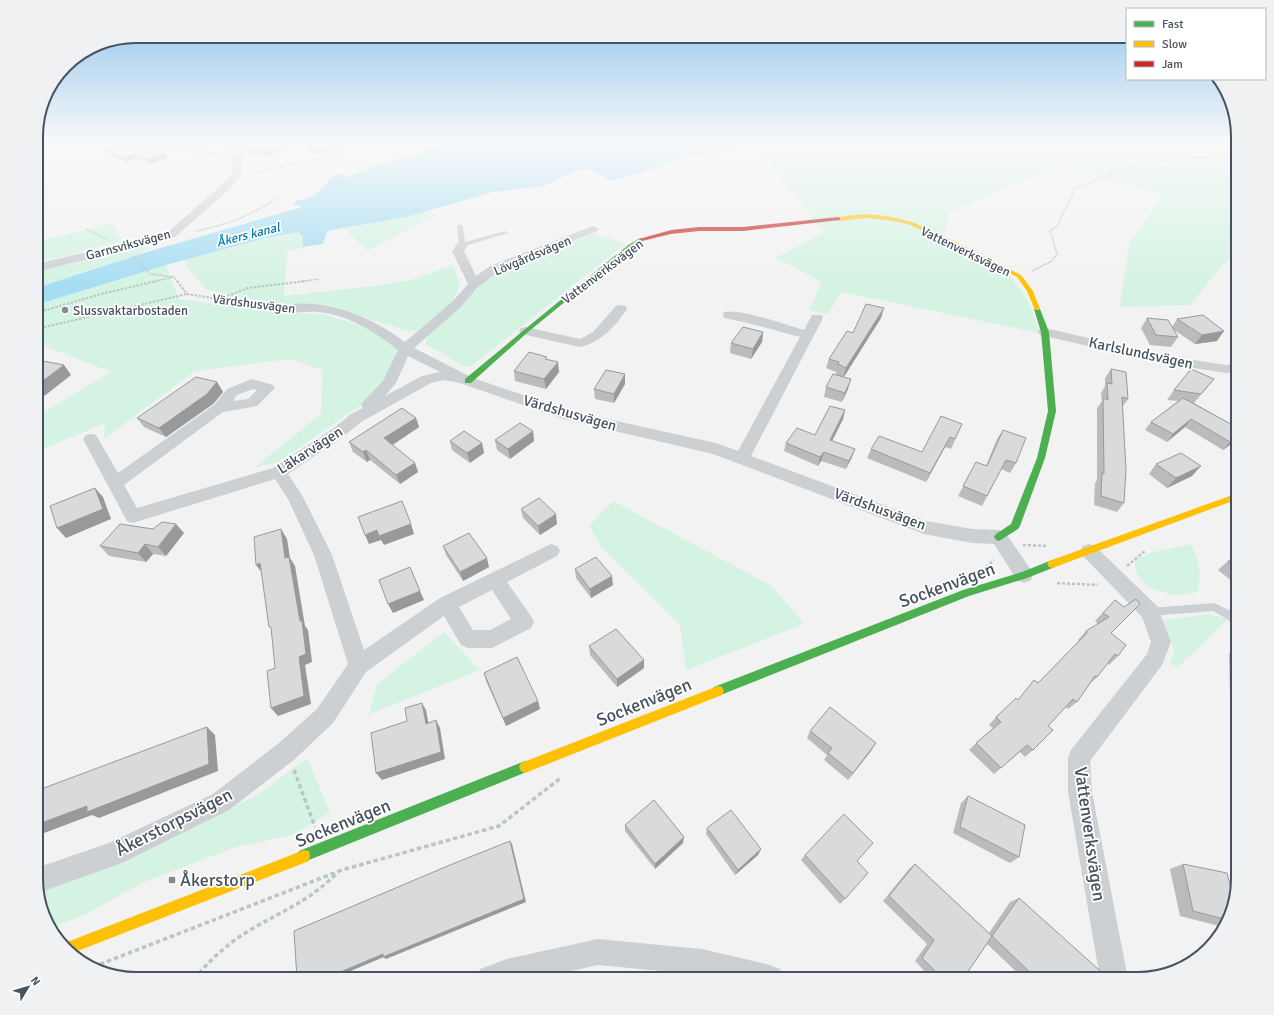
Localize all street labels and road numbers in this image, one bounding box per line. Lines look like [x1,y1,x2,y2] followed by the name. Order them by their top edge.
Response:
[918,223,1013,281] street label: Vattenverksvägen
[84,226,172,264] street label: Garnsviksvägen
[491,232,573,279] street label: Lövgårdsvägen
[559,236,647,308] street label: Vattenverksvägen
[211,291,296,317] street label: Värdshusvägen
[1087,333,1195,373] street label: Karlslundsvägen
[521,391,619,435] street label: Värdshusvägen
[274,422,346,478] street label: Läkarvägen
[832,484,928,534] street label: Värdshusvägen
[896,557,998,613] street label: Sockenvägen
[593,673,695,731] street label: Sockenvägen
[1070,765,1110,903] street label: Vattenverksvägen
[112,783,236,861] street label: Åkerstorpsvägen
[292,794,394,852] street label: Sockenvägen

